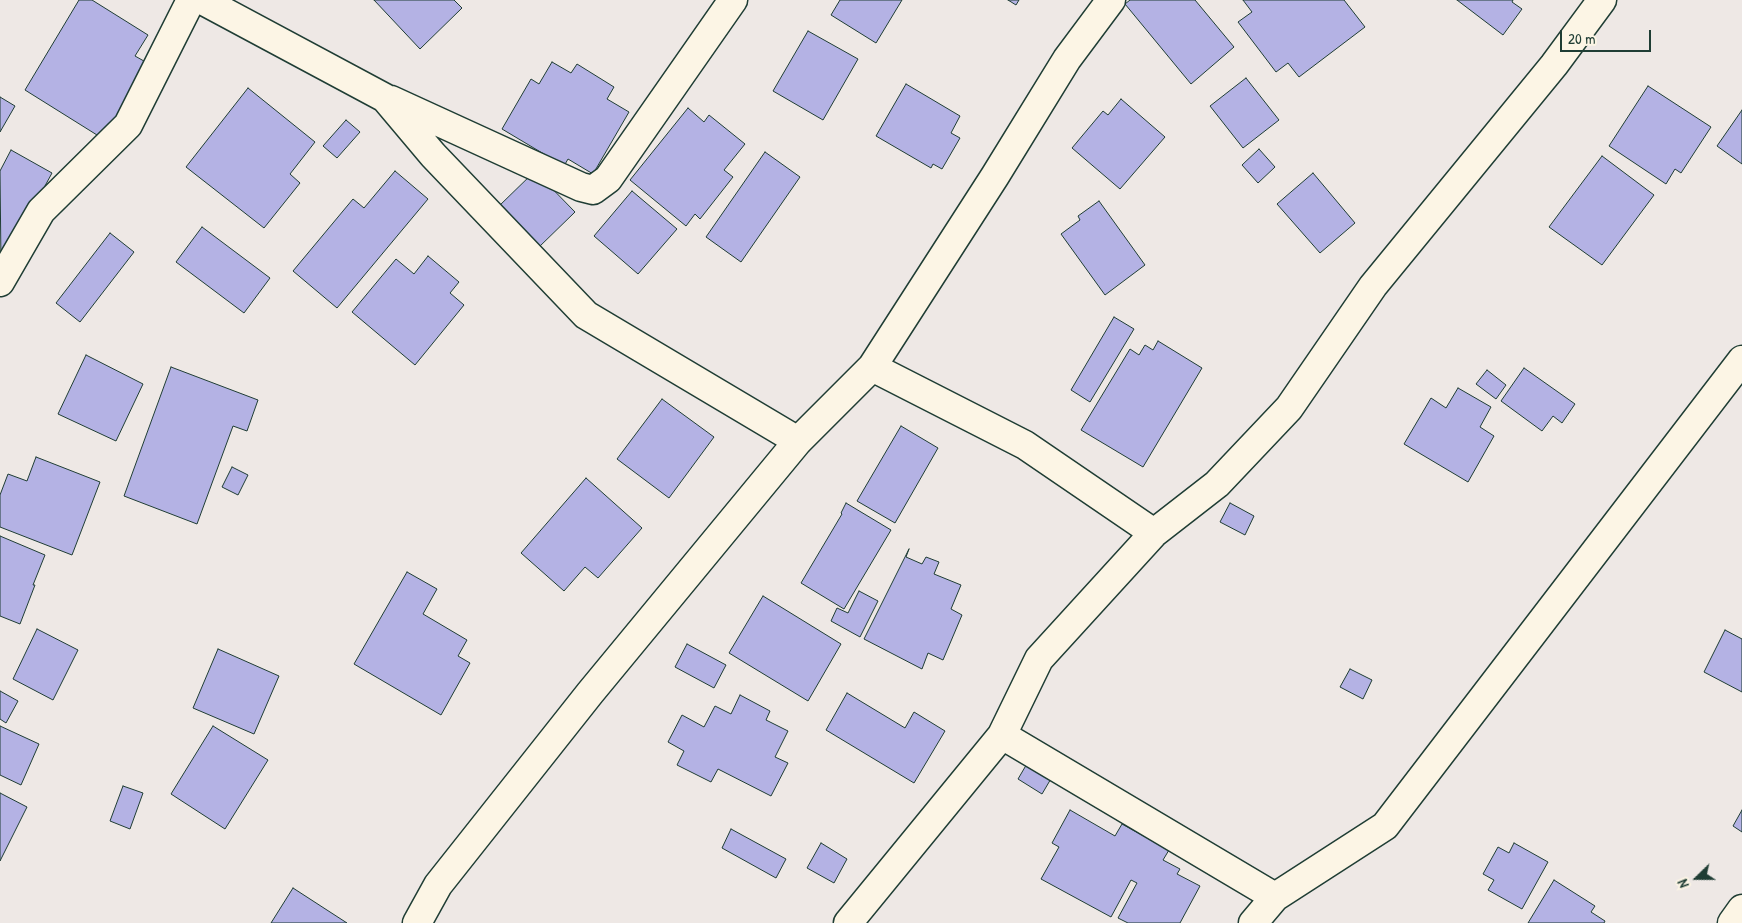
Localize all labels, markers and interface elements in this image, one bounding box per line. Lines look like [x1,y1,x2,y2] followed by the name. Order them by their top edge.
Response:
[1562,20,1653,52] scale bar
[1568,28,1595,49] text: 20 m
[1672,853,1722,903] north arrow
[1672,877,1693,891] text: N

